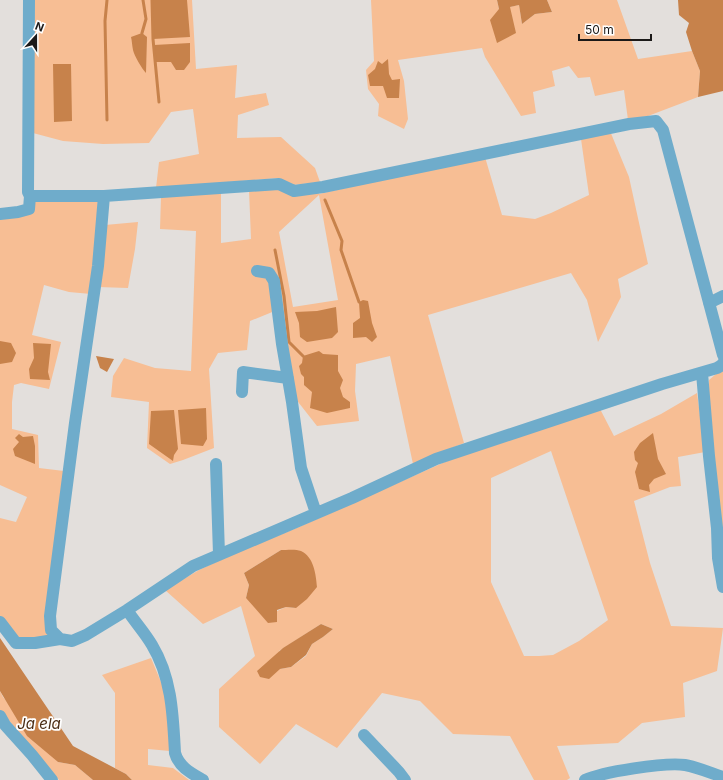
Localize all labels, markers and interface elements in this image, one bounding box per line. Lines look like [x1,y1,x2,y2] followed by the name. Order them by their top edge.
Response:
[16,16,56,56] north arrow
[579,16,651,42] scale bar
[33,19,46,35] text: N
[585,22,614,37] text: 50 m
[17,714,61,733] water label: Ja ela

